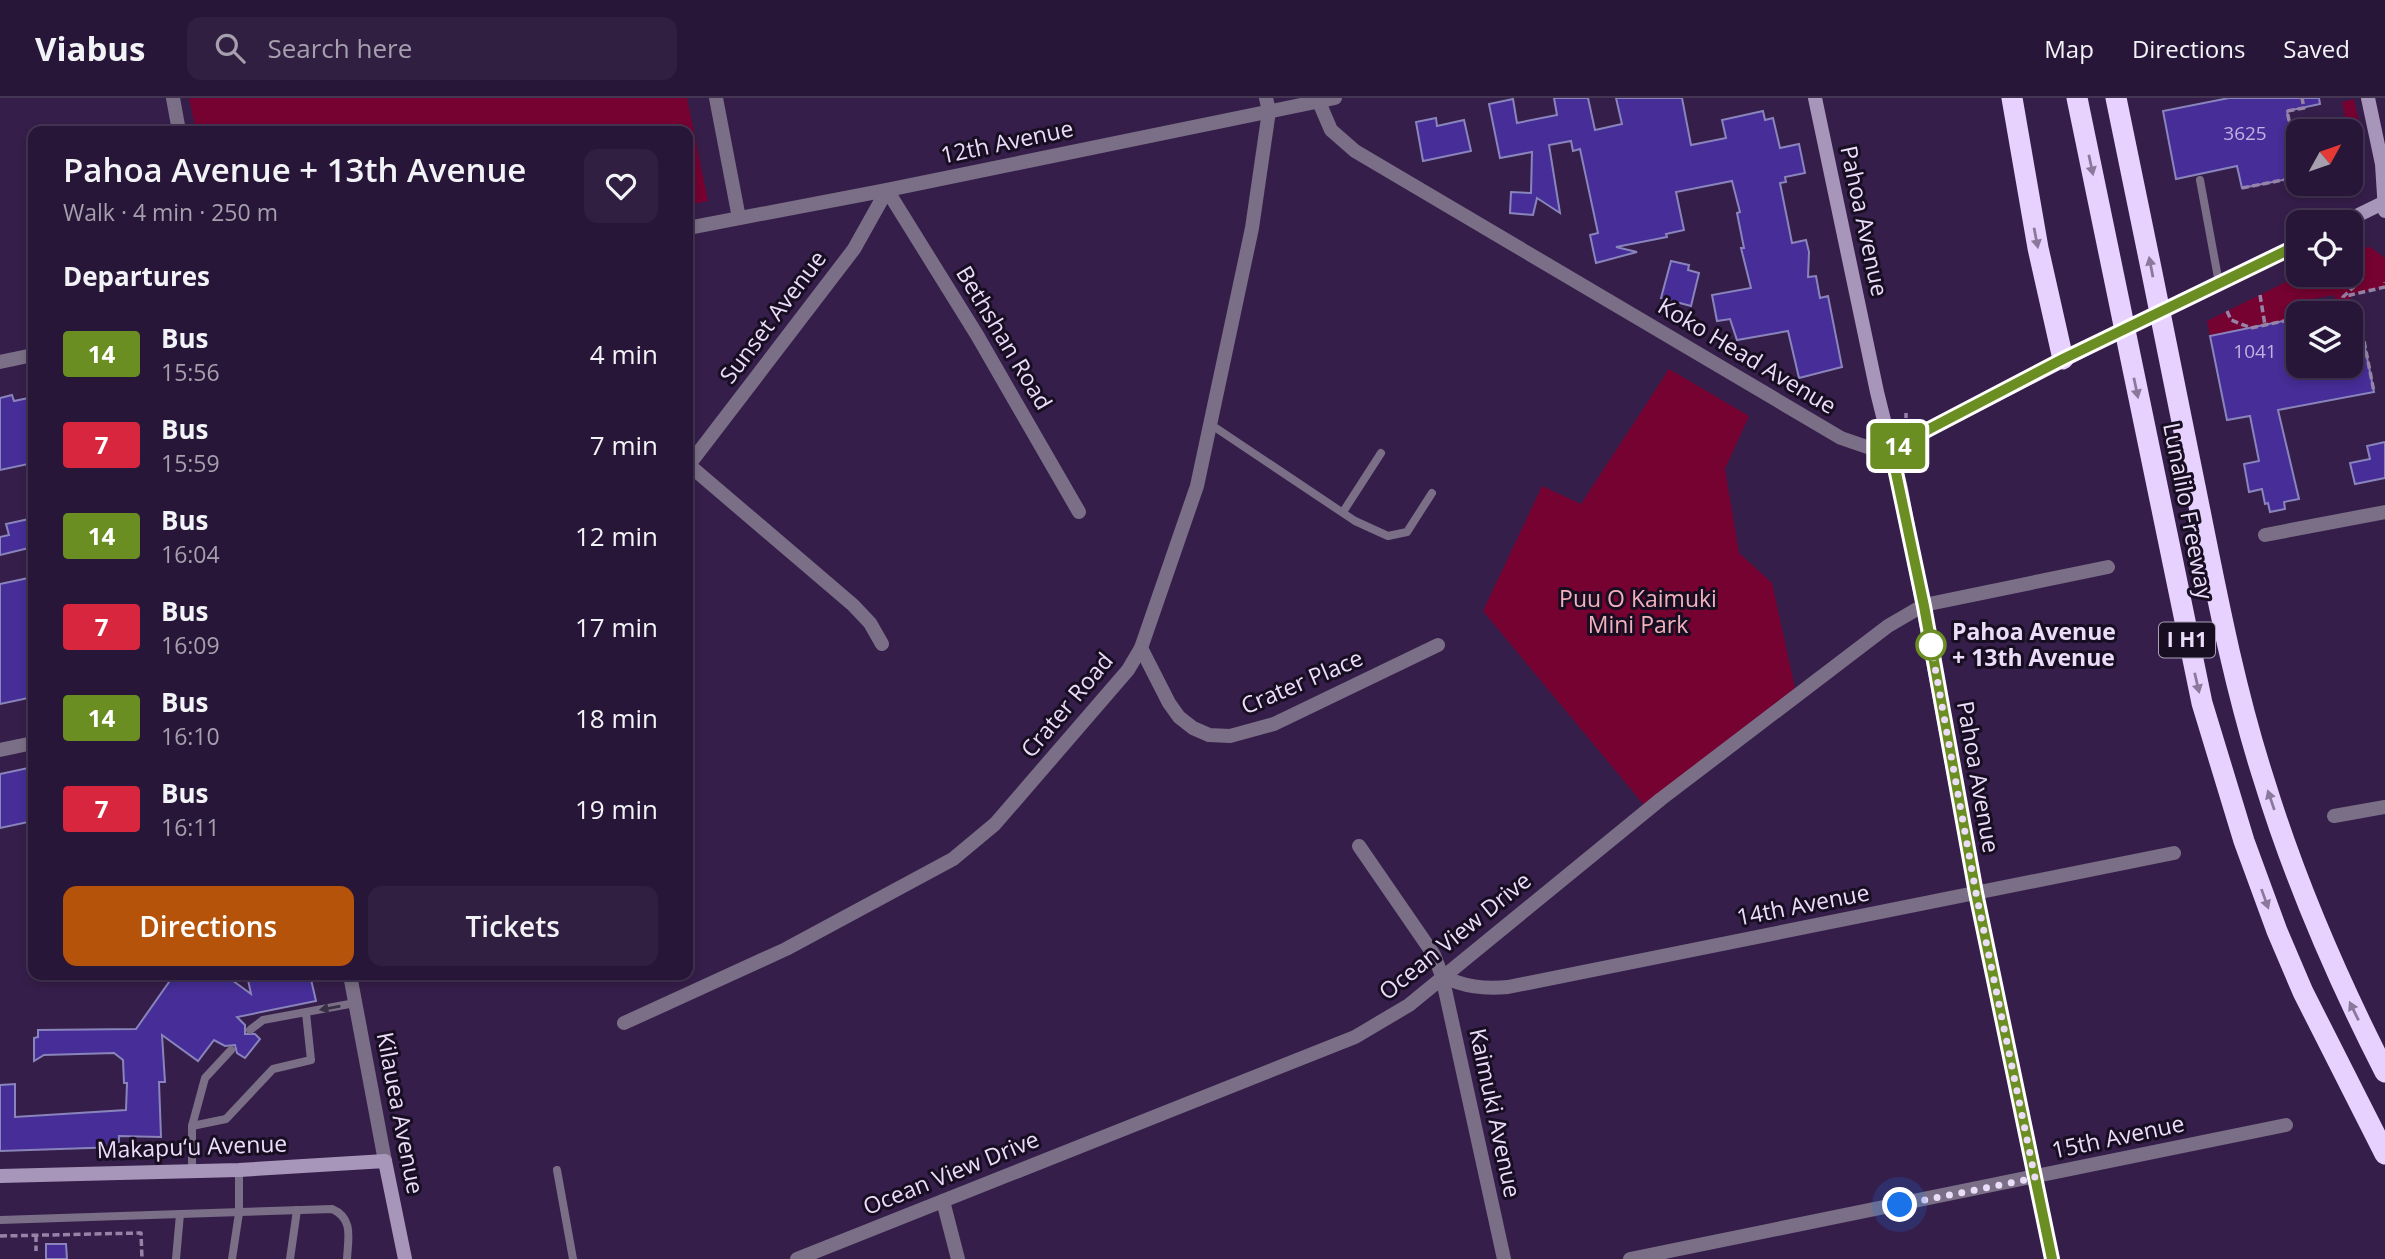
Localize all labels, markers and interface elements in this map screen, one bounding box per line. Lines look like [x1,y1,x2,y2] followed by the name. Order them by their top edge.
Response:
[187,17,677,80] search box
[35,26,145,71] text: Viabus
[211,29,249,67] icon: search
[267,30,412,66] text: Search here
[2044,32,2094,65] text: Map
[2132,32,2245,65] text: Directions
[2283,32,2350,65] text: Saved
[938,111,1076,171] street label: 12th Avenue
[2286,119,2362,196] north arrow
[2286,119,2363,378] map controls
[2223,120,2267,146] house number: 3625
[1833,142,1897,299] street label: Pahoa Avenue
[63,147,526,192] text: Pahoa Avenue + 13th Avenue
[584,149,658,223] button: heart
[2085,154,2096,176] one-way arrow
[63,196,278,228] text: Walk · 4 min · 250 m
[2286,210,2363,287] button: locate
[2031,227,2042,249] one-way arrow
[712,243,833,390] street label: Sunset Avenue
[2145,256,2156,278] one-way arrow
[63,258,210,294] text: Departures
[949,259,1061,416] street label: Bethshan Road
[1652,289,1843,421] street label: Koko Head Avenue
[2286,301,2363,378] button: layers
[161,320,208,356] text: Bus
[590,336,658,372] text: 4 min
[88,337,115,370] text: 14
[2233,338,2277,364] house number: 1041
[161,356,220,388] text: 15:56
[2131,377,2142,399] one-way arrow
[161,411,208,447] text: Bus
[2156,420,2222,602] street label: Lunalilo Freeway
[1867,423,1930,469] line badge: 14
[590,427,658,463] text: 7 min
[95,428,108,461] text: 7
[1884,429,1912,462] text: 14
[161,447,220,479] text: 15:59
[161,502,208,538] text: Bus
[575,518,658,554] text: 12 min
[88,519,115,552] text: 14
[161,538,220,570] text: 16:04
[1559,582,1717,640] park label: Puu O Kaimuki Mini Park
[161,593,208,629] text: Bus
[575,609,658,645] text: 17 min
[95,610,108,643] text: 7
[1952,615,2116,673] place label: Pahoa Avenue + 13th Avenue
[2159,622,2215,658] road number: I H1
[161,629,220,661] text: 16:09
[1916,630,1946,660] marker: Pahoa Avenue + 13th Avenue
[1236,641,1367,721] street label: Crater Place
[1013,645,1120,764] street label: Crater Road
[2192,672,2203,694] one-way arrow
[161,684,208,720] text: Bus
[1950,699,2008,855] street label: Pahoa Avenue
[575,700,658,736] text: 18 min
[88,701,115,734] text: 14
[161,720,220,752] text: 16:10
[161,775,208,811] text: Bus
[2265,789,2276,810] one-way arrow
[575,791,658,827] text: 19 min
[95,792,108,825] text: 7
[161,811,220,843] text: 16:11
[1372,864,1537,1007] street label: Ocean View Drive
[1734,875,1872,933] street label: 14th Avenue
[63,886,354,966] button: Directions
[368,886,658,966] button: Tickets
[2260,889,2271,910] one-way arrow
[2349,1001,2360,1021] one-way arrow
[319,1003,341,1014] one-way arrow
[1462,1025,1530,1200] street label: Kaimuki Avenue
[370,1029,432,1197] street label: Kilauea Avenue
[2049,1106,2187,1166] street label: 15th Avenue
[858,1122,1043,1222] street label: Ocean View Drive
[96,1127,288,1165] street label: Makapu‘u Avenue
[1882,1187,1917,1222] your location

